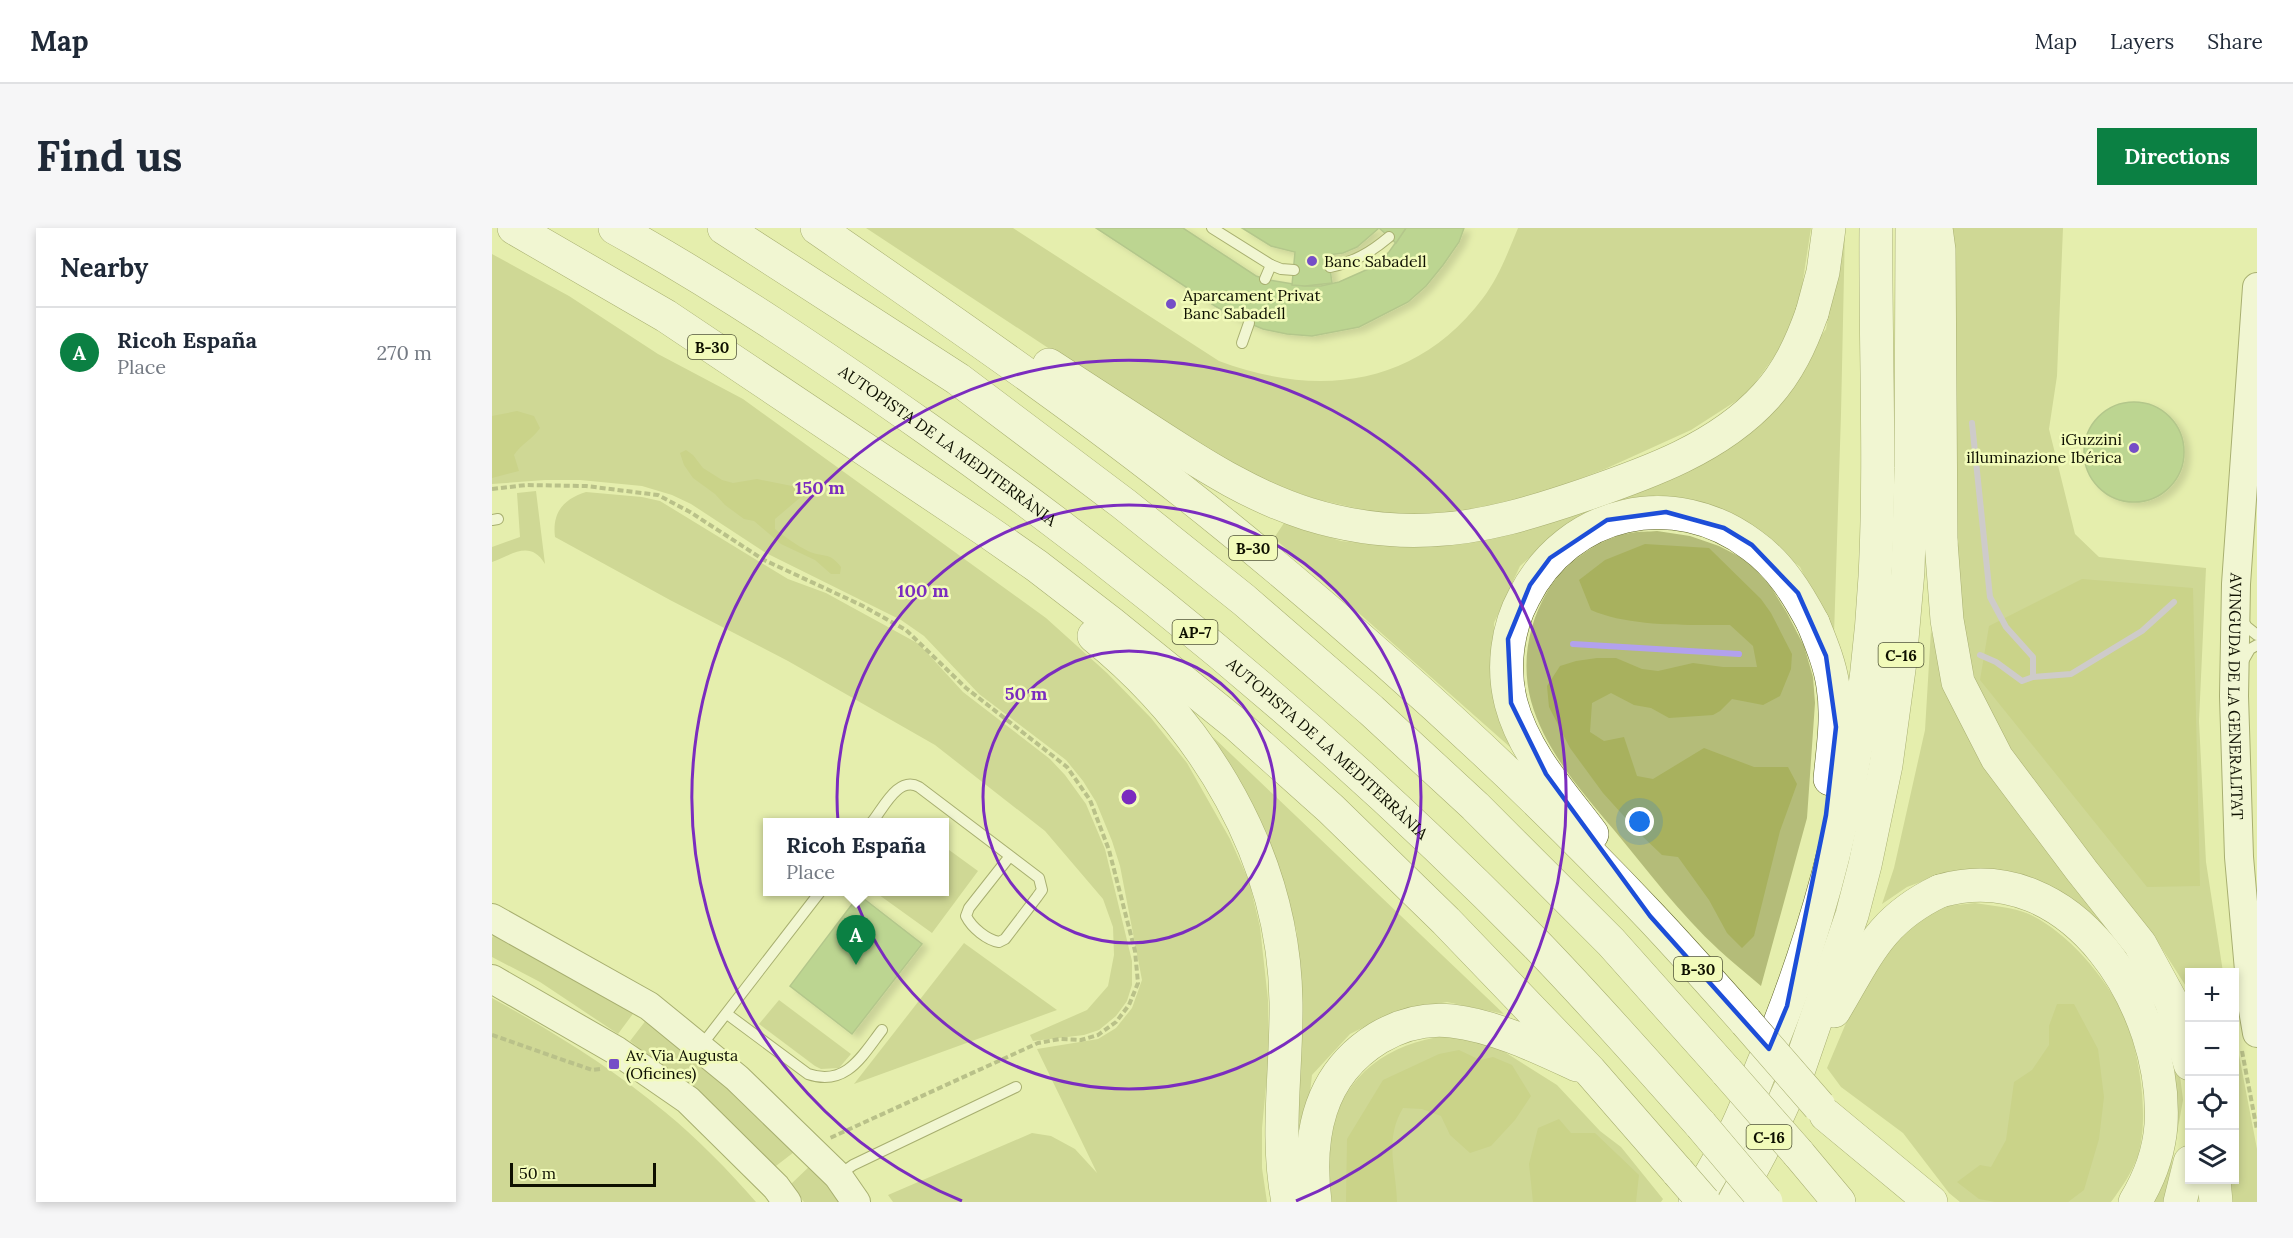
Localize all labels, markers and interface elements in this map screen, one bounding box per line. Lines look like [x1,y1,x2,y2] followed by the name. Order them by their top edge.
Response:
[30,23,89,59] text: Map
[2034,28,2077,55] text: Map
[2110,28,2174,55] text: Layers
[2207,28,2263,55] text: Share
[2097,128,2257,185] button: Directions
[36,129,182,183] text: Find us
[60,251,148,284] text: Nearby
[1324,251,1426,271] place label: Banc Sabadell
[1305,254,1319,268] marker: Banc Sabadell
[1182,285,1322,323] place label: Aparcament Privat Banc Sabadell
[1164,297,1178,311] marker: Aparcament Privat Banc Sabadell
[117,326,257,354] text: Ricoh España
[688,335,736,359] road number: B-30
[73,340,86,365] text: A
[376,340,432,365] text: 270 m
[117,354,166,379] text: Place
[835,360,1062,531] street label: AUTOPISTA DE LA MEDITERRÀNIA
[1966,429,2122,467] place label: iGuzzini illuminazione Ibérica
[2127,441,2141,455] marker: iGuzzini illuminazione Ibérica
[795,476,845,499] text: 150 m
[1229,536,1277,560] road number: B-30
[2224,571,2248,820] street label: AVINGUDA DE LA GENERALITAT
[897,579,949,602] text: 100 m
[1172,620,1218,644] road number: AP-7
[1878,643,1924,667] road number: C-16
[1222,653,1433,844] street label: AUTOPISTA DE LA MEDITERRÀNIA
[1005,682,1048,705] text: 50 m
[1119,787,1139,807] centre of rings
[1625,807,1654,836] your location
[763,818,949,896] popup
[786,831,926,859] text: Ricoh España
[786,859,835,884] text: Place
[836,916,876,965] pin: A
[1674,957,1722,981] road number: B-30
[2185,968,2239,1184] map controls
[2185,968,2239,1022] button: +
[2185,1022,2239,1076] button: −
[625,1045,738,1084] place label: Av. Via Augusta (Oficines)
[607,1057,621,1071] marker: Av. Via Augusta (Oficines)
[2185,1076,2239,1130] button: locate
[1746,1125,1792,1149] road number: C-16
[2185,1130,2239,1184] button: layers
[510,1160,656,1188] scale bar
[519,1163,556,1183] text: 50 m

